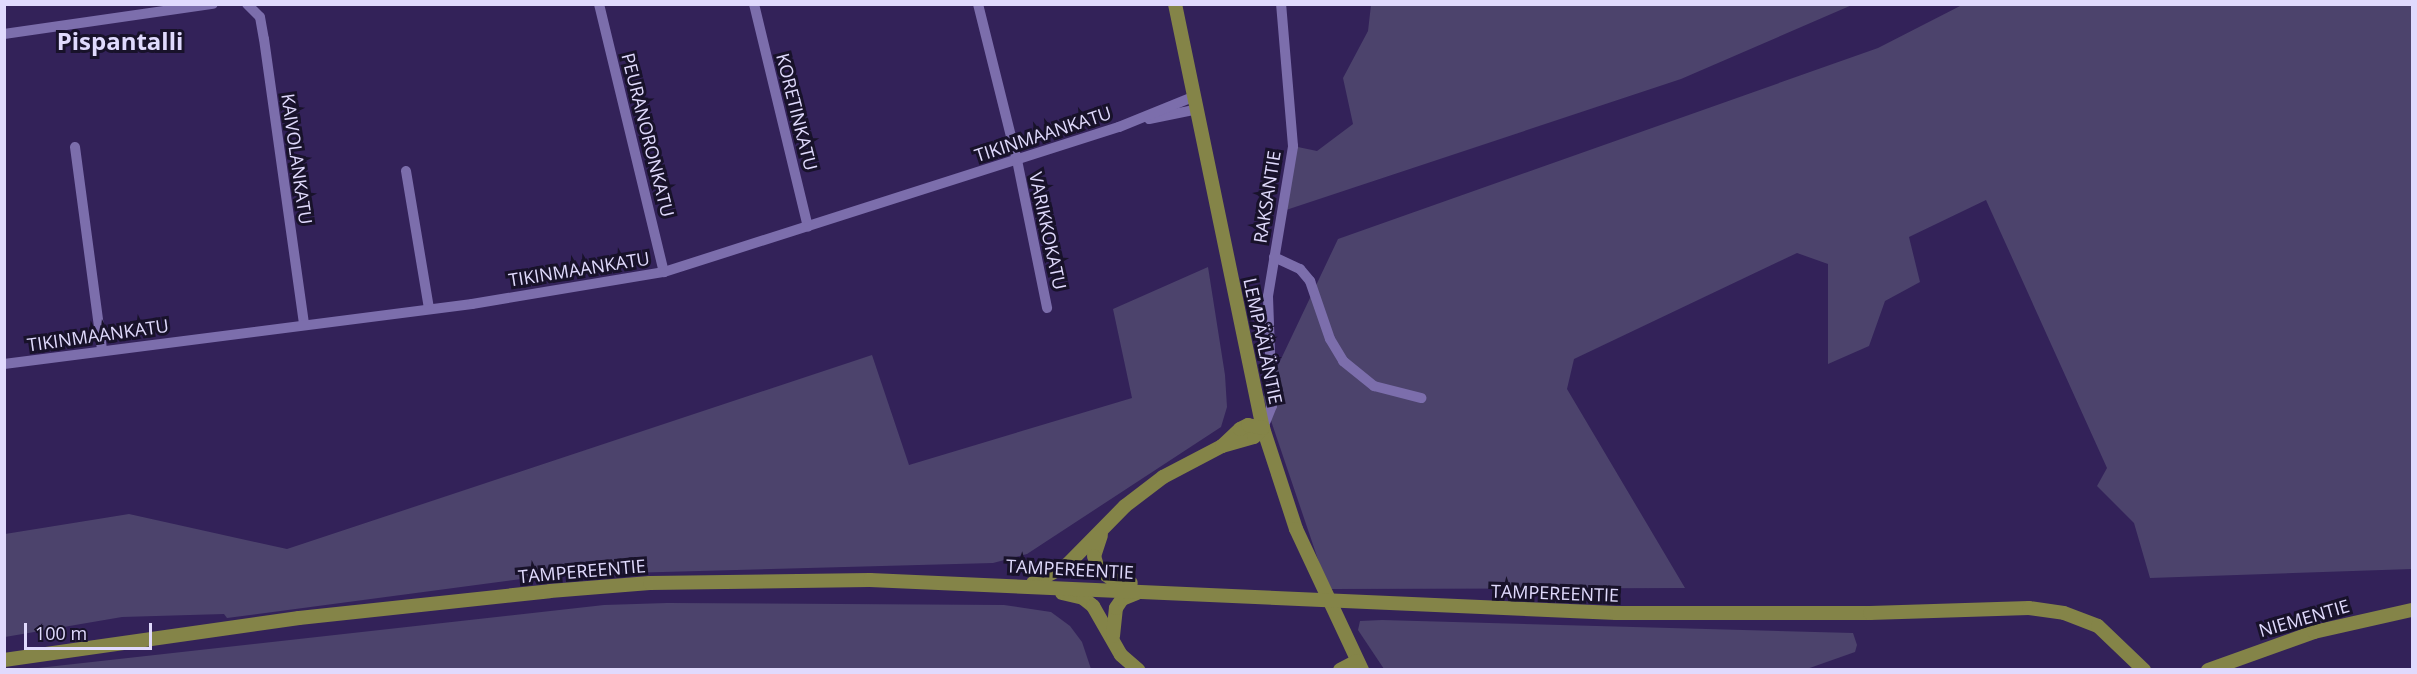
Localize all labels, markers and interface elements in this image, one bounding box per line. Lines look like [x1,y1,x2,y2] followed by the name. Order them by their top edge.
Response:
[57,27,183,55] district label: Pispantalli
[617,51,679,219] street label: PEURANORONKATU
[772,51,822,173] street label: KORETINKATU
[277,92,317,226] street label: KAIVOLANKATU
[972,102,1114,166] street label: TIKINMAANKATU
[1249,149,1285,245] street label: RAKSANTIE
[1025,170,1071,292] street label: VARIKKOKATU
[507,247,651,291] street label: TIKINMAANKATU
[1239,276,1287,406] street label: LEMPÄÄLÄNTIE
[26,314,170,356] street label: TIKINMAANKATU
[517,555,647,587] street label: TAMPEREENTIE
[1006,555,1134,583] street label: TAMPEREENTIE
[1491,580,1619,606] street label: TAMPEREENTIE
[2256,595,2352,641] street label: NIEMENTIE
[27,611,154,649] scale bar
[35,621,87,645] text: 100 m

